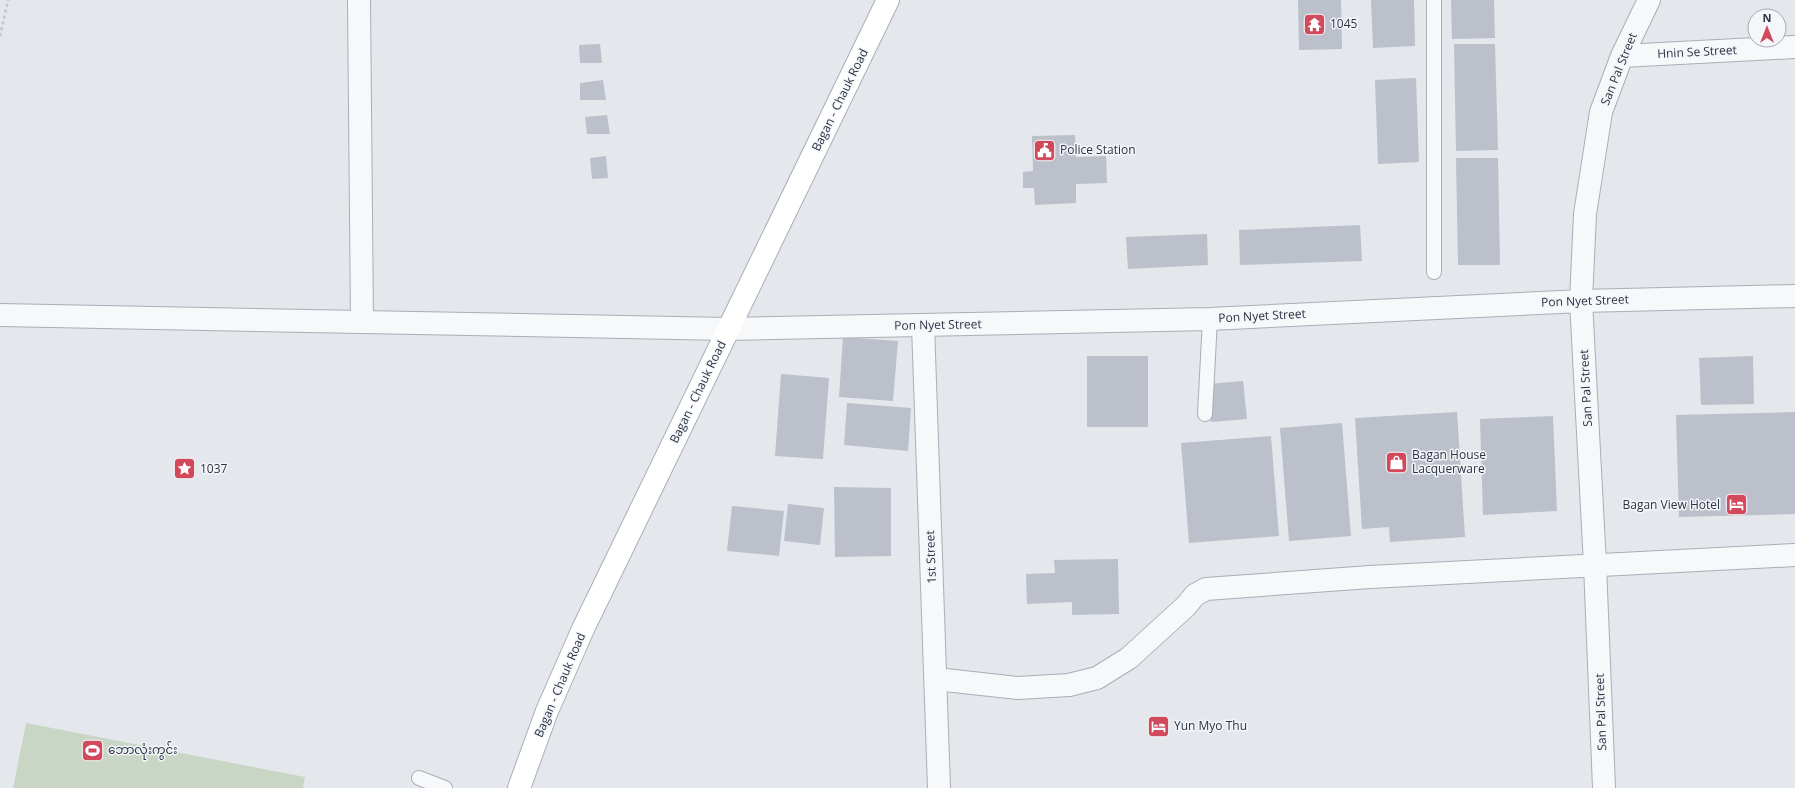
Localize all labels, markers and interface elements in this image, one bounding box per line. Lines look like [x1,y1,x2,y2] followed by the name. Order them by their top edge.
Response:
[1747,8,1787,48] north arrow
[1763,10,1771,25] text: N
[1301,11,1327,37] temple icon: 1045
[1330,15,1358,32] place label: 1045
[1596,30,1641,108] street label: San Pal Street
[1657,41,1737,62] street label: Hnin Se Street
[807,46,872,154] street label: Bagan - Chauk Road
[1031,137,1057,163] public building icon: Police Station
[1060,141,1136,158] place label: Police Station
[1541,290,1629,311] street label: Pon Nyet Street
[1218,305,1306,326] street label: Pon Nyet Street
[894,315,982,334] street label: Pon Nyet Street
[665,338,730,446] street label: Bagan - Chauk Road
[1575,349,1596,427] street label: San Pal Street
[1412,446,1486,477] place label: Bagan House Lacquerware
[1384,449,1410,475] shop icon: Bagan House Lacquerware
[172,456,198,482] place icon: 1037
[200,460,228,477] place label: 1037
[1723,492,1749,518] hotel icon: Bagan View Hotel
[1622,496,1720,513] place label: Bagan View Hotel
[921,530,940,584] street label: 1st Street
[530,630,589,740] street label: Bagan - Chauk Road
[1591,673,1610,751] street label: San Pal Street
[1145,713,1171,739] hotel icon: Yun Myo Thu
[1174,717,1247,734] place label: Yun Myo Thu
[80,737,106,763] sports icon: ဘောလုံးကွင်း
[108,741,177,760] place label: ဘောလုံးကွင်း

